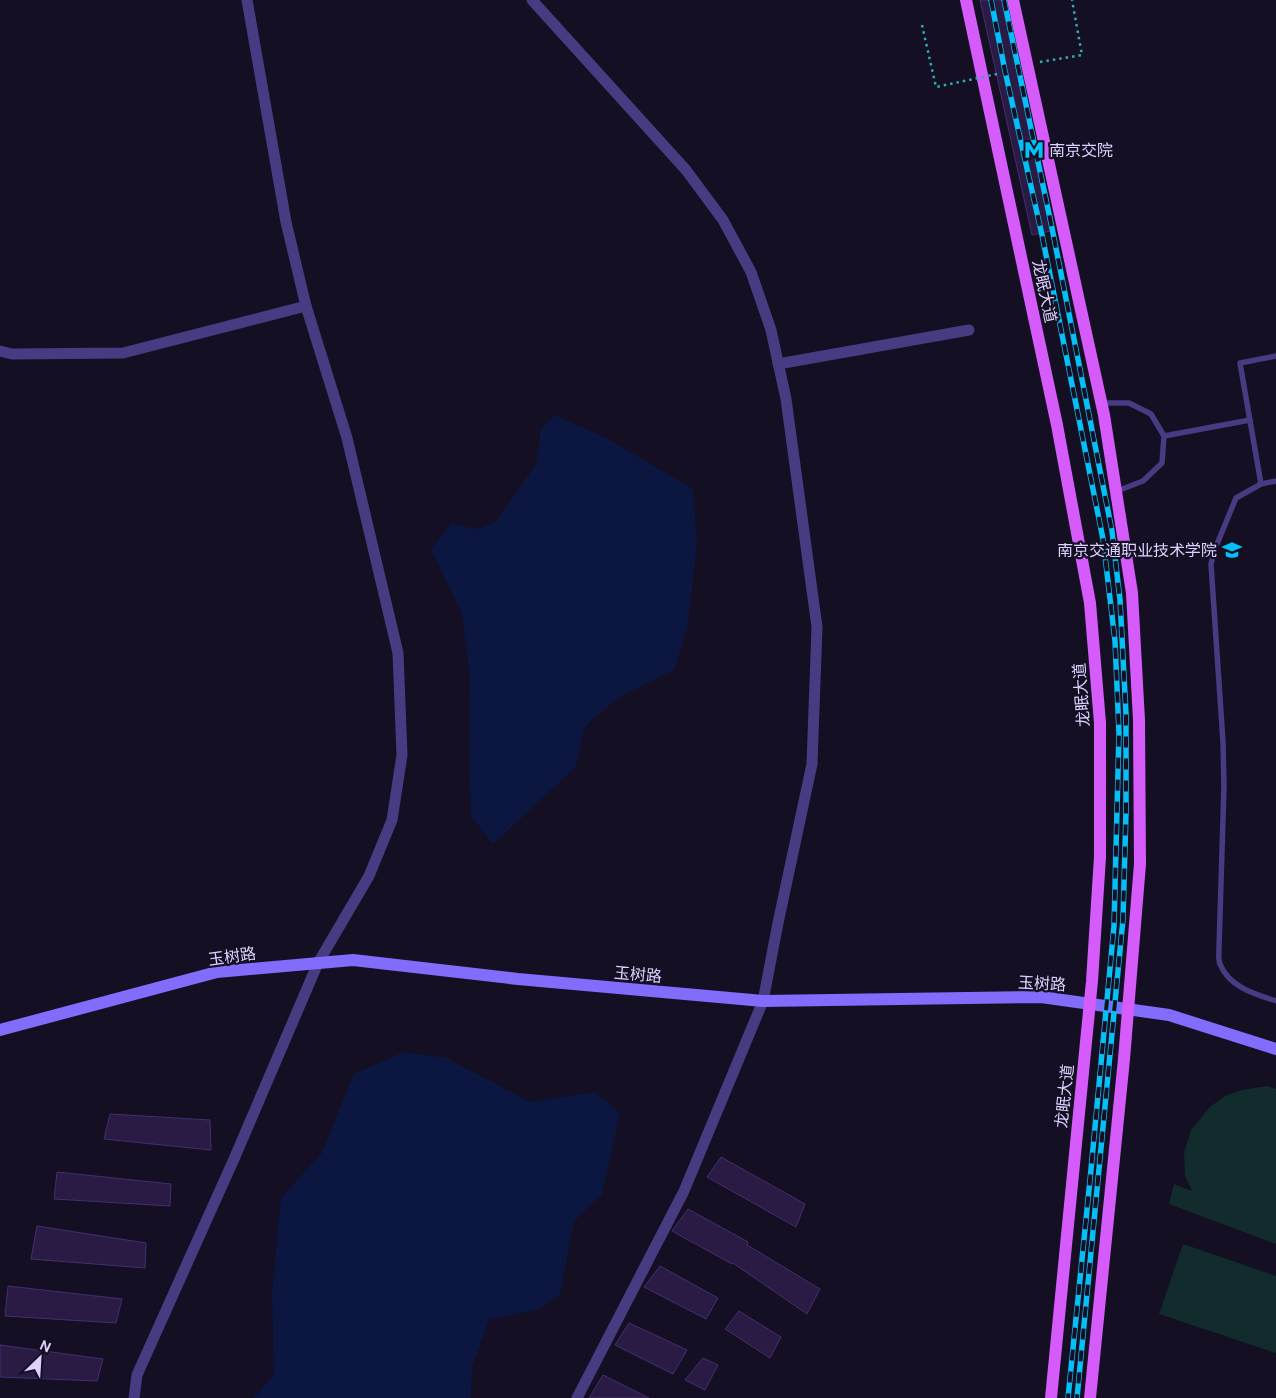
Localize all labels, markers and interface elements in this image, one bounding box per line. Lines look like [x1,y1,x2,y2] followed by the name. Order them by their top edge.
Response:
[1023,139,1045,161] metro station icon: 南京交院
[1049,140,1113,161] place label: 南京交院
[1028,258,1061,325] street label: 龙眠大道
[1221,539,1243,561] school or university icon: 南京交通职业技术学院
[1057,540,1217,561] place label: 南京交通职业技术学院
[1069,662,1094,728] street label: 龙眠大道
[207,943,257,970] street label: 玉树路
[613,962,663,987] street label: 玉树路
[1017,972,1066,995] street label: 玉树路
[1051,1063,1078,1129] street label: 龙眠大道
[15,1333,65,1383] north arrow
[37,1336,54,1357] text: N

